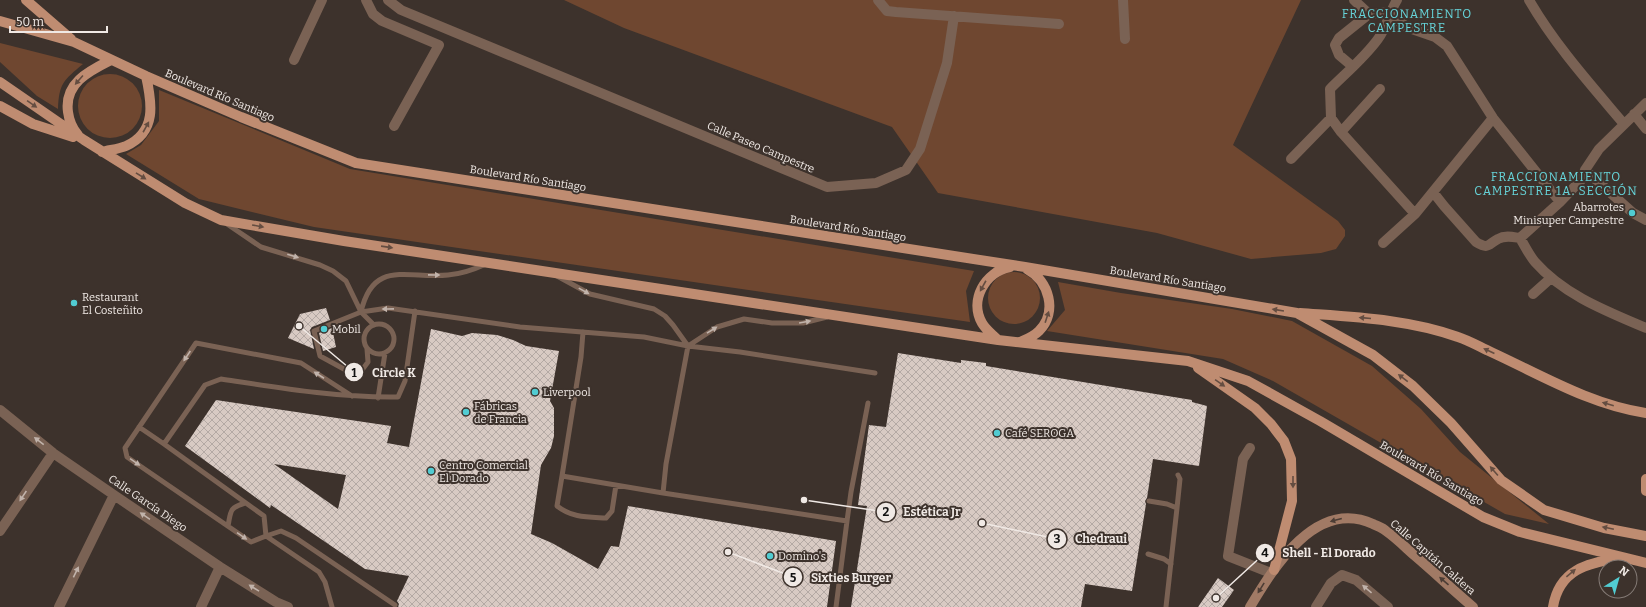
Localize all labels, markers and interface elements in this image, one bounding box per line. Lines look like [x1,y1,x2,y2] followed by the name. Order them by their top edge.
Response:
[1342,7,1472,35] district label: FRACCIONAMIENTO CAMPESTRE
[10,8,107,34] scale bar
[16,15,45,29] text: 50 m
[163,66,277,124] street label: Boulevard Río Santiago
[74,75,83,86] one-way arrow
[27,100,37,108] one-way arrow
[705,119,816,176] street label: Calle Paseo Campestre
[142,121,149,133] one-way arrow
[469,163,587,194] street label: Boulevard Río Santiago
[1474,170,1638,198] district label: FRACCIONAMIENTO CAMPESTRE 1A. SECCIÓN
[135,172,146,180] one-way arrow
[1513,201,1624,227] place label: Abarrotes Minisuper Campestre
[1627,208,1637,218] marker: Abarrotes Minisuper Campestre
[789,213,907,244] street label: Boulevard Río Santiago
[252,224,265,230] one-way arrow
[381,244,393,250] one-way arrow
[287,253,299,259] one-way arrow
[1109,264,1227,295] street label: Boulevard Río Santiago
[428,272,440,279] one-way arrow
[980,280,986,292] one-way arrow
[578,287,590,294] one-way arrow
[82,291,143,317] place label: Restaurant El Costeñito
[69,298,79,308] marker: Restaurant El Costeñito
[381,306,394,312] one-way arrow
[1272,307,1285,313] one-way arrow
[1044,310,1050,322] one-way arrow
[1359,315,1371,322] one-way arrow
[799,319,811,325] one-way arrow
[332,323,361,336] place label: Mobil
[319,324,329,334] marker: Mobil
[706,327,718,334] one-way arrow
[1484,348,1495,354] one-way arrow
[183,351,191,362] one-way arrow
[344,360,424,384] callout: Circle K
[351,366,357,380] text: 1
[372,366,416,380] text: Circle K
[314,371,324,379] one-way arrow
[1398,374,1409,383] one-way arrow
[1214,379,1225,387] one-way arrow
[543,386,591,399] place label: Liverpool
[530,387,540,397] marker: Liverpool
[474,400,527,426] place label: Fábricas de Francia
[1602,401,1614,407] one-way arrow
[461,407,471,417] marker: Fábricas de Francia
[1005,427,1074,440] place label: Café SEROGA
[992,428,1002,438] marker: Café SEROGA
[34,437,44,446] one-way arrow
[1378,438,1486,508] street label: Boulevard Río Santiago
[129,459,141,466] one-way arrow
[439,459,528,485] place label: Centro Comercial El Dorado
[426,466,436,476] marker: Centro Comercial El Dorado
[1489,466,1498,477] one-way arrow
[106,472,190,535] street label: Calle García Diego
[1289,476,1296,488] one-way arrow
[19,491,27,502] one-way arrow
[876,500,969,524] callout: Estética Jr
[883,505,890,519] text: 2
[903,505,961,519] text: Estética Jr
[140,512,151,520] one-way arrow
[1388,517,1478,598] street label: Calle Capitán Caldera
[1330,518,1342,524] one-way arrow
[1602,525,1614,531] one-way arrow
[1047,527,1135,551] callout: Chedraui
[237,532,247,540] one-way arrow
[1054,532,1061,546] text: 3
[1075,532,1127,546] text: Chedraui
[1255,541,1384,565] callout: Shell - El Dorado
[1261,546,1269,560] text: 4
[1282,546,1376,560] text: Shell - El Dorado
[778,550,826,563] place label: Domino's
[765,551,775,561] marker: Domino's
[1598,559,1638,599] north arrow
[1616,564,1631,579] text: N
[783,565,899,589] callout: Sixties Burger
[73,566,79,578] one-way arrow
[1566,569,1577,578] one-way arrow
[790,571,797,585] text: 5
[811,571,891,585] text: Sixties Burger
[1439,577,1449,586] one-way arrow
[1258,582,1265,594] one-way arrow
[249,584,259,592] one-way arrow
[1361,584,1372,593] one-way arrow

